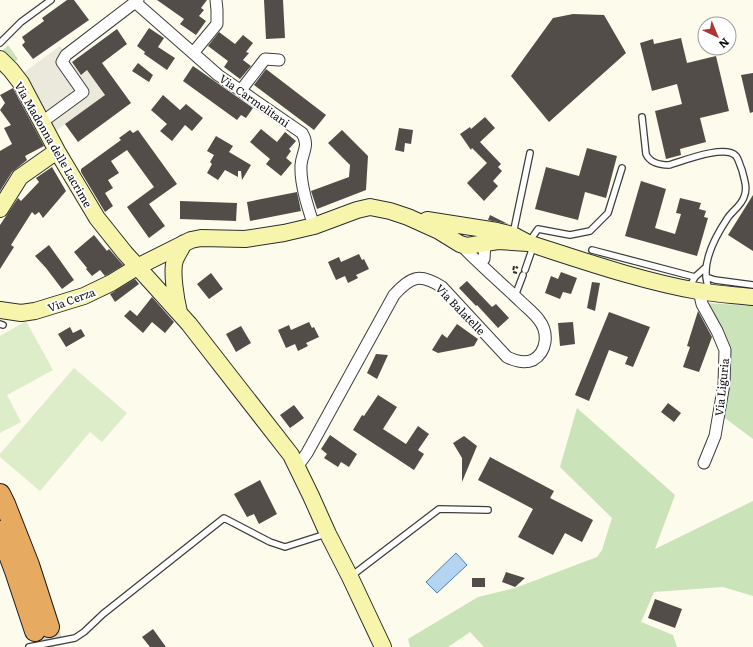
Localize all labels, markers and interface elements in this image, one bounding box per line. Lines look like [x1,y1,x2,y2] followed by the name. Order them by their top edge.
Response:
[697,16,737,56] north arrow
[716,35,734,53] text: N
[217,70,294,130] street label: Via Carmelitani
[11,78,97,210] street label: Via Madonna delle Lacrime
[433,280,490,338] street label: Via Balatelle
[45,283,97,315] street label: Via Cerza
[710,357,732,417] street label: Via Liguria

